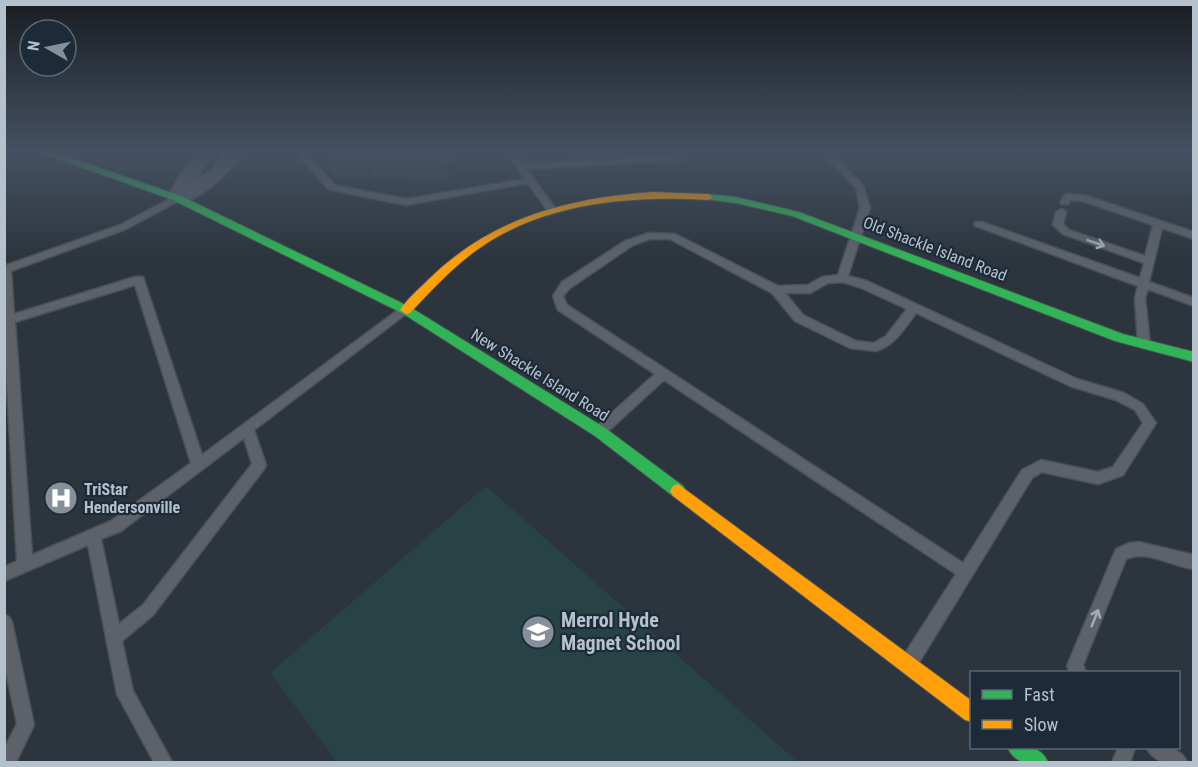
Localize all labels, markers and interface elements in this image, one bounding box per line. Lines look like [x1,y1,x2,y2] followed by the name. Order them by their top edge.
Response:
[18,18,78,78] north arrow
[24,39,44,52] text: N
[861,213,1009,285] street label: Old Shackle Island Road
[1086,238,1105,249] one-way arrow
[468,325,612,425] street label: New Shackle Island Road
[43,480,79,516] hospital icon: TriStar Hendersonville
[84,480,181,517] place label: TriStar Hendersonville
[561,608,681,655] place label: Merrol Hyde Magnet School
[1090,610,1101,628] one-way arrow
[520,614,556,650] school or university icon: Merrol Hyde Magnet School
[970,671,1180,749] legend
[1024,684,1055,705] text: Fast
[1024,714,1059,735] text: Slow

